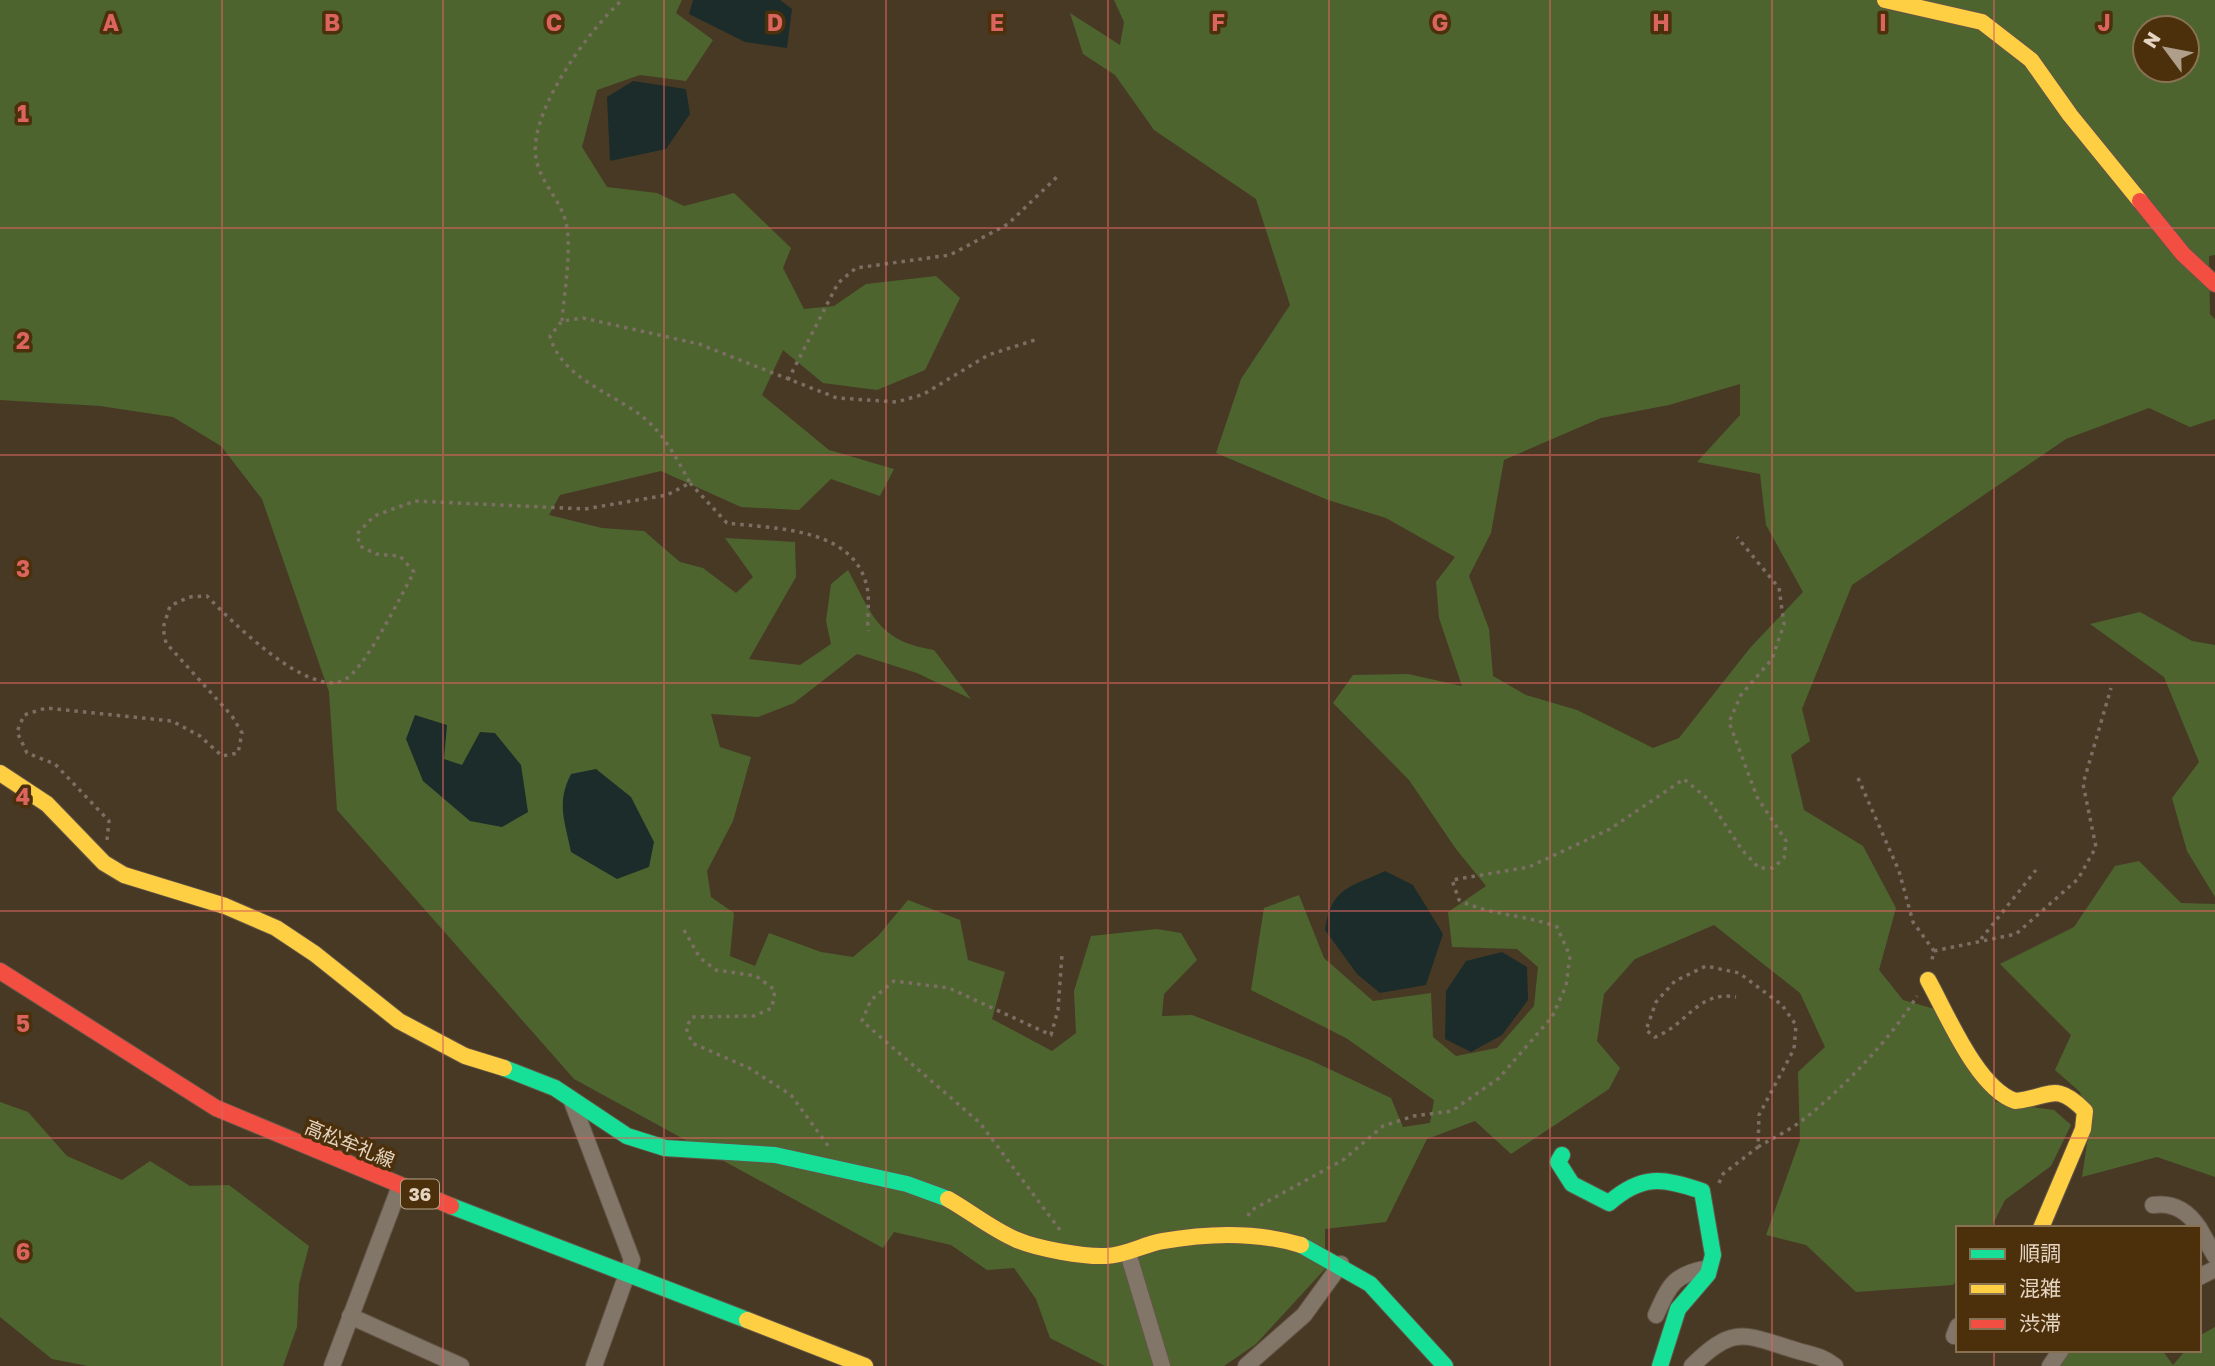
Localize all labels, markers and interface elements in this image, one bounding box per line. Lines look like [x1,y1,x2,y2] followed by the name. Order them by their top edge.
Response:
[103,8,120,36] text: A
[324,8,340,36] text: B
[546,8,562,36] text: C
[767,8,783,36] text: D
[990,8,1004,36] text: E
[1211,8,1225,36] text: F
[1432,8,1448,36] text: G
[1652,8,1670,36] text: H
[1879,8,1887,36] text: I
[2097,8,2111,36] text: J
[2131,14,2201,84] north arrow
[2138,28,2165,52] text: N
[17,99,29,127] text: 1
[16,326,30,354] text: 2
[16,554,30,582] text: 3
[16,782,30,810] text: 4
[16,1009,30,1037] text: 5
[302,1115,398,1171] street label: 高松牟礼線
[401,1180,439,1209] road number: 36
[1956,1226,2201,1352] legend
[16,1237,30,1265] text: 6
[2019,1240,2061,1266] text: 順調
[2019,1275,2061,1301] text: 混雑
[2019,1310,2061,1336] text: 渋滞

